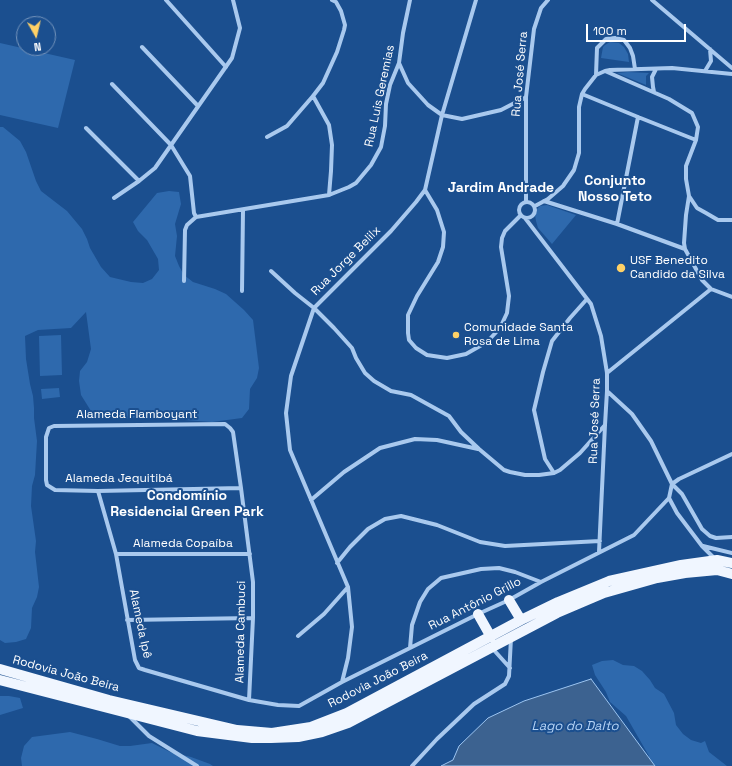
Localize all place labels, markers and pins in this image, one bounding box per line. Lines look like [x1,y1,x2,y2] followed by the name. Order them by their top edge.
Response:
[630,254,725,282] place label: USF Benedito Candido da Silva
[615,262,627,274] marker: USF Benedito Candido da Silva
[464,321,573,349] place label: Comunidade Santa Rosa de Lima
[451,330,461,340] marker: Comunidade Santa Rosa de Lima

